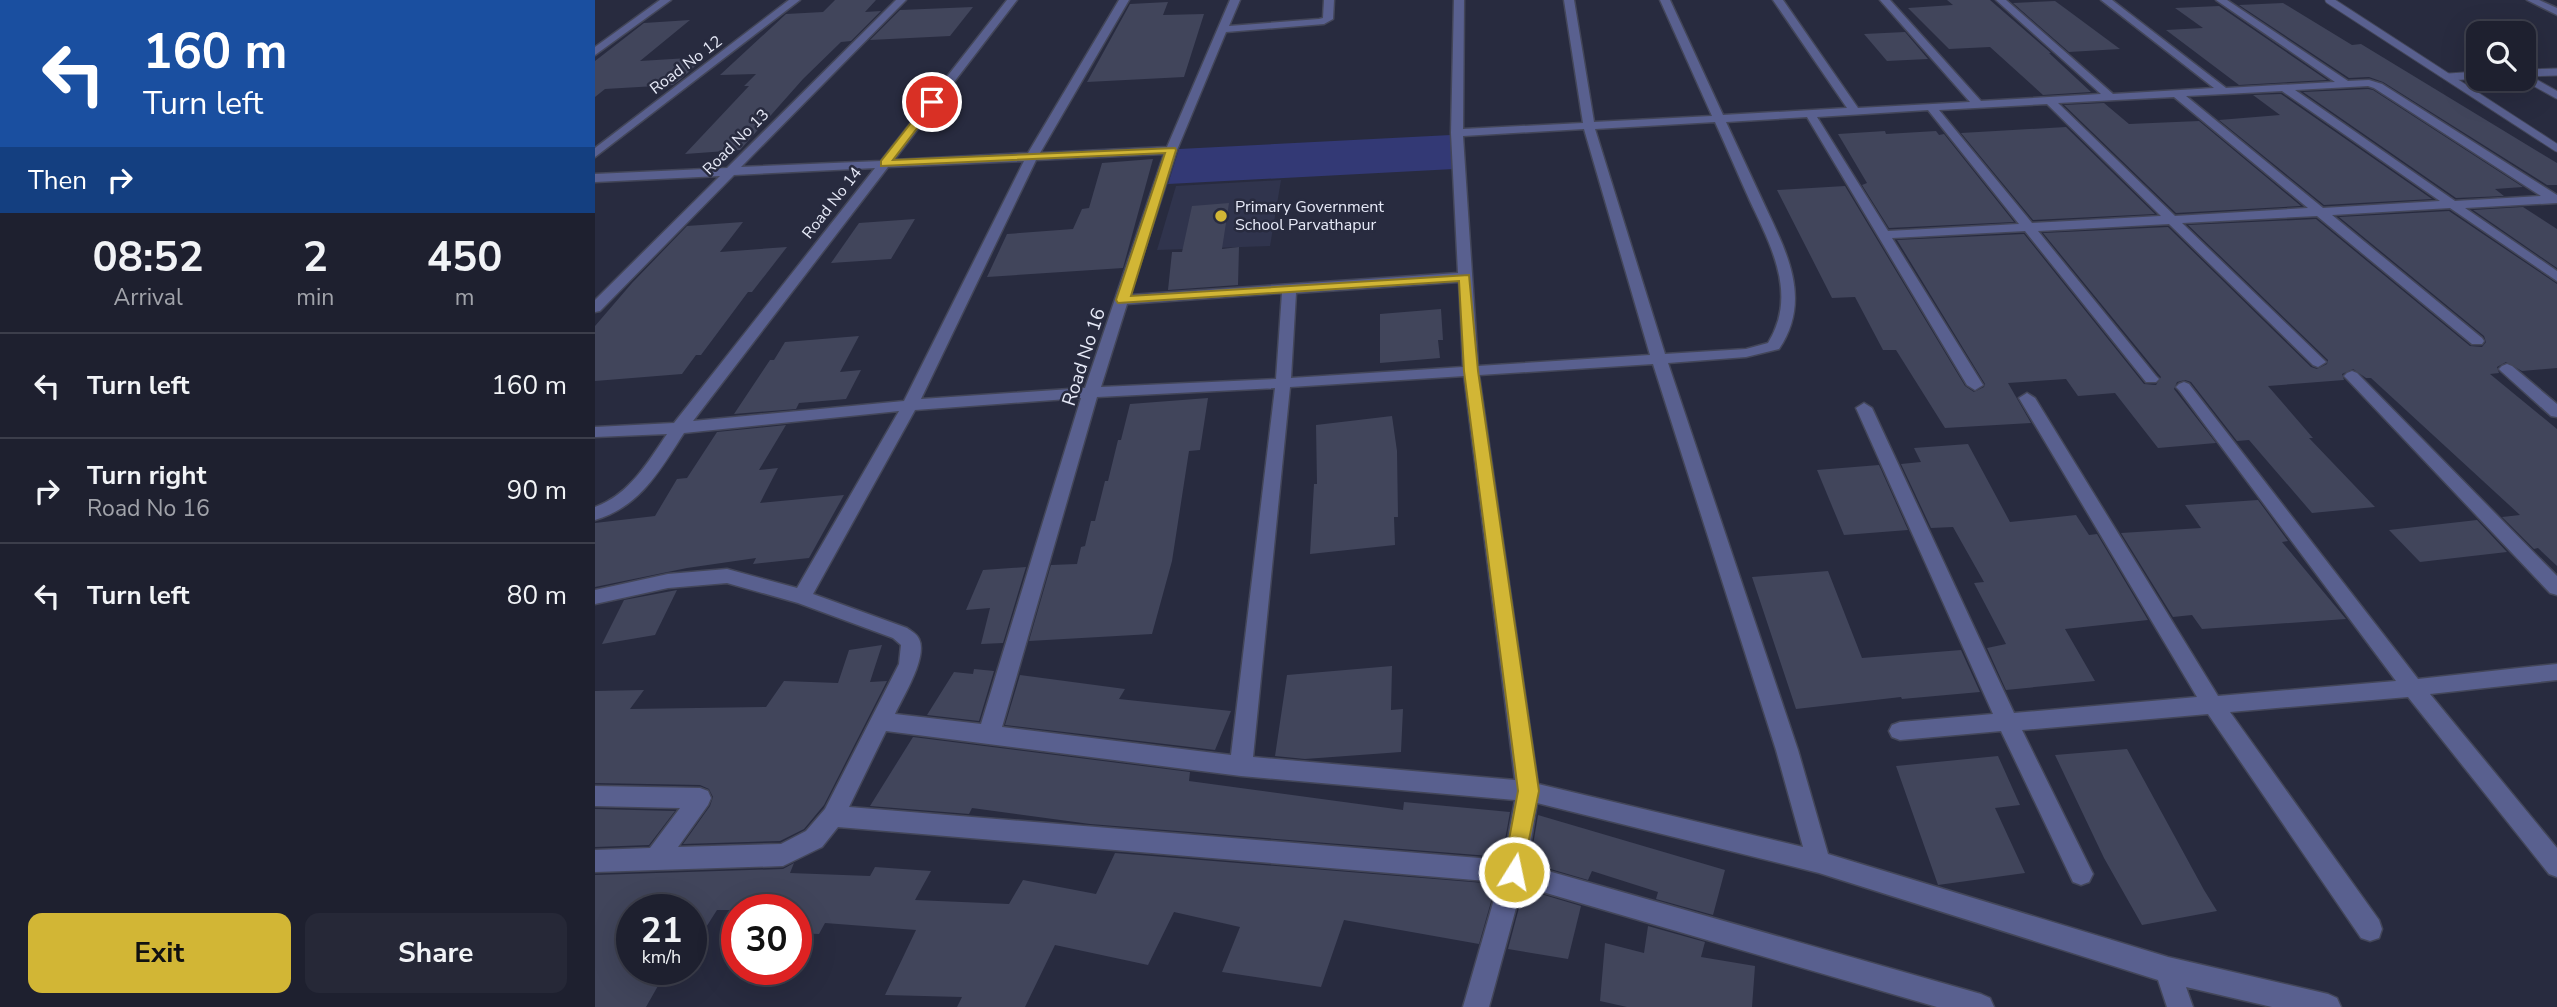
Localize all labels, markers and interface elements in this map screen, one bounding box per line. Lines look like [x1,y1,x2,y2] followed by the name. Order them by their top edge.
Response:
[143,18,287,85] text: 160 m
[2466,21,2536,91] map controls
[2466,21,2536,91] button: search
[28,28,119,119] icon: left
[645,31,727,99] street label: Road No 12
[902,72,962,132] pin
[143,82,263,125] text: Turn left
[913,83,951,121] icon: arrive
[698,104,774,180] street label: Road No 13
[101,161,139,199] icon: right
[797,162,867,243] street label: Road No 14
[28,163,87,198] text: Then
[1235,196,1384,236] place label: Primary Government School Parvathapur
[1213,208,1229,224] marker: Primary Government School Parvathapur
[93,229,204,286] text: 08:52
[303,229,328,286] text: 2
[427,229,502,286] text: 450
[114,282,183,313] text: Arrival
[296,282,334,313] text: min
[455,282,475,313] text: m
[1056,305,1112,409] street label: Road No 16
[28,367,66,405] icon: left
[87,368,190,403] text: Turn left
[491,368,567,403] text: 160 m
[87,458,206,493] text: Turn right
[28,472,66,510] icon: right
[507,473,567,508] text: 90 m
[87,493,210,524] text: Road No 16
[28,577,66,615] icon: left
[87,578,190,613] text: Turn left
[507,578,567,613] text: 80 m
[1477,835,1551,909] position arrow
[721,894,812,985] speed limit sign: 30
[640,907,683,954] text: 21
[28,913,291,993] button: Exit
[305,913,567,993] button: Share
[642,945,681,969] text: km/h

